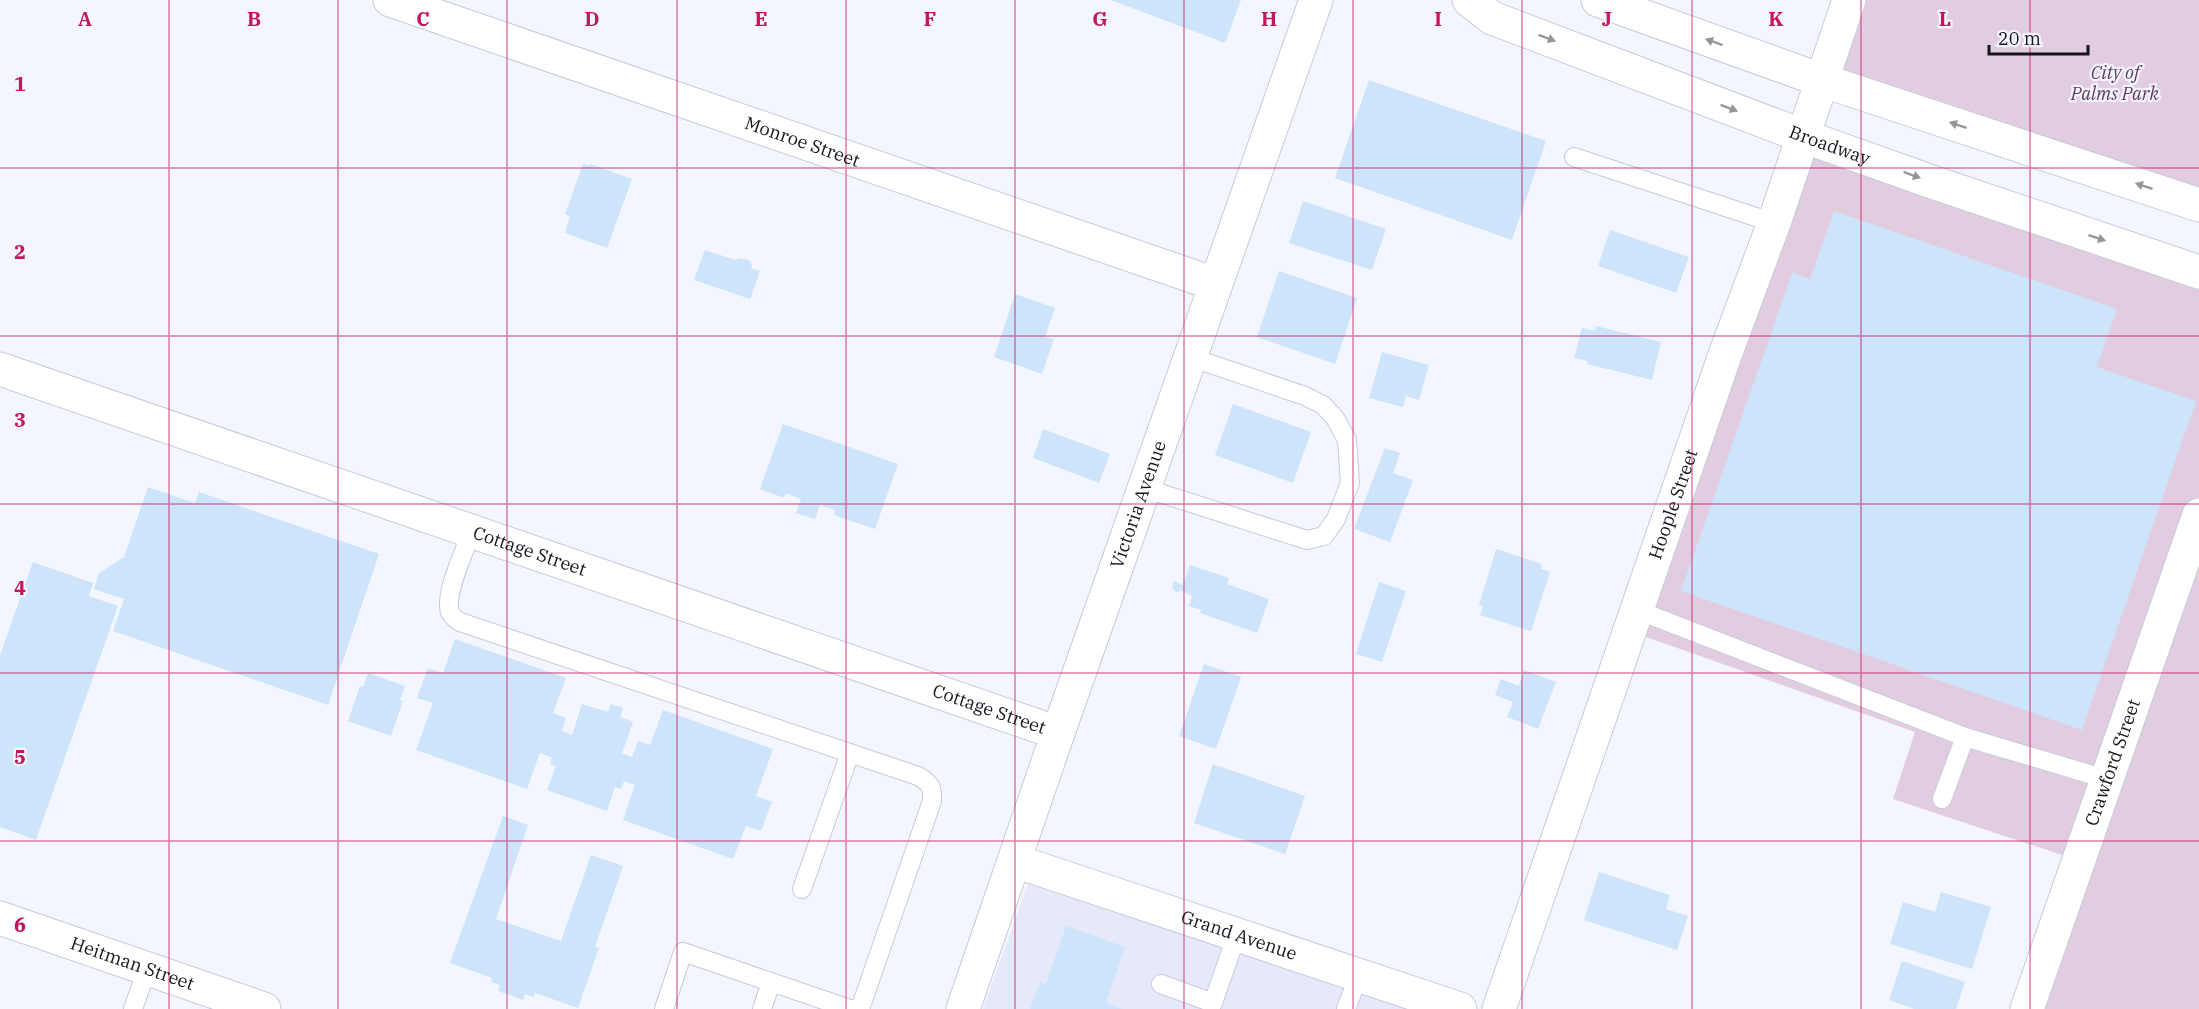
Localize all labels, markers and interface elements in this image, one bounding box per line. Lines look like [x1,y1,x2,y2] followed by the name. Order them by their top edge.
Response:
[78,5,92,32] text: A
[247,5,261,32] text: B
[416,5,430,32] text: C
[584,5,600,32] text: D
[754,5,768,32] text: E
[924,5,936,32] text: F
[1092,5,1108,32] text: G
[1261,5,1277,32] text: H
[1434,5,1442,32] text: I
[1602,5,1612,32] text: J
[1768,5,1784,32] text: K
[1939,5,1951,32] text: L
[1989,18,2088,56] scale bar
[1998,27,2041,50] text: 20 m
[1538,34,1556,44] one-way arrow
[1705,36,1723,46] one-way arrow
[2070,61,2160,105] park label: City of Palms Park
[14,70,26,97] text: 1
[1720,104,1738,113] one-way arrow
[742,111,863,172] street label: Monroe Street
[1786,120,1874,170] street label: Broadway
[1949,120,1967,130] one-way arrow
[1903,171,1921,181] one-way arrow
[2135,181,2153,190] one-way arrow
[2088,233,2106,243] one-way arrow
[14,238,26,265] text: 2
[14,406,26,433] text: 3
[1105,437,1171,572] street label: Victoria Avenue
[1643,446,1703,562] street label: Hoople Street
[470,521,589,581] street label: Cottage Street
[14,574,26,601] text: 4
[930,679,1049,739] street label: Cottage Street
[2080,696,2145,829] street label: Crawford Street
[14,743,26,770] text: 5
[1178,905,1300,965] street label: Grand Avenue
[14,911,26,938] text: 6
[68,931,197,995] street label: Heitman Street

